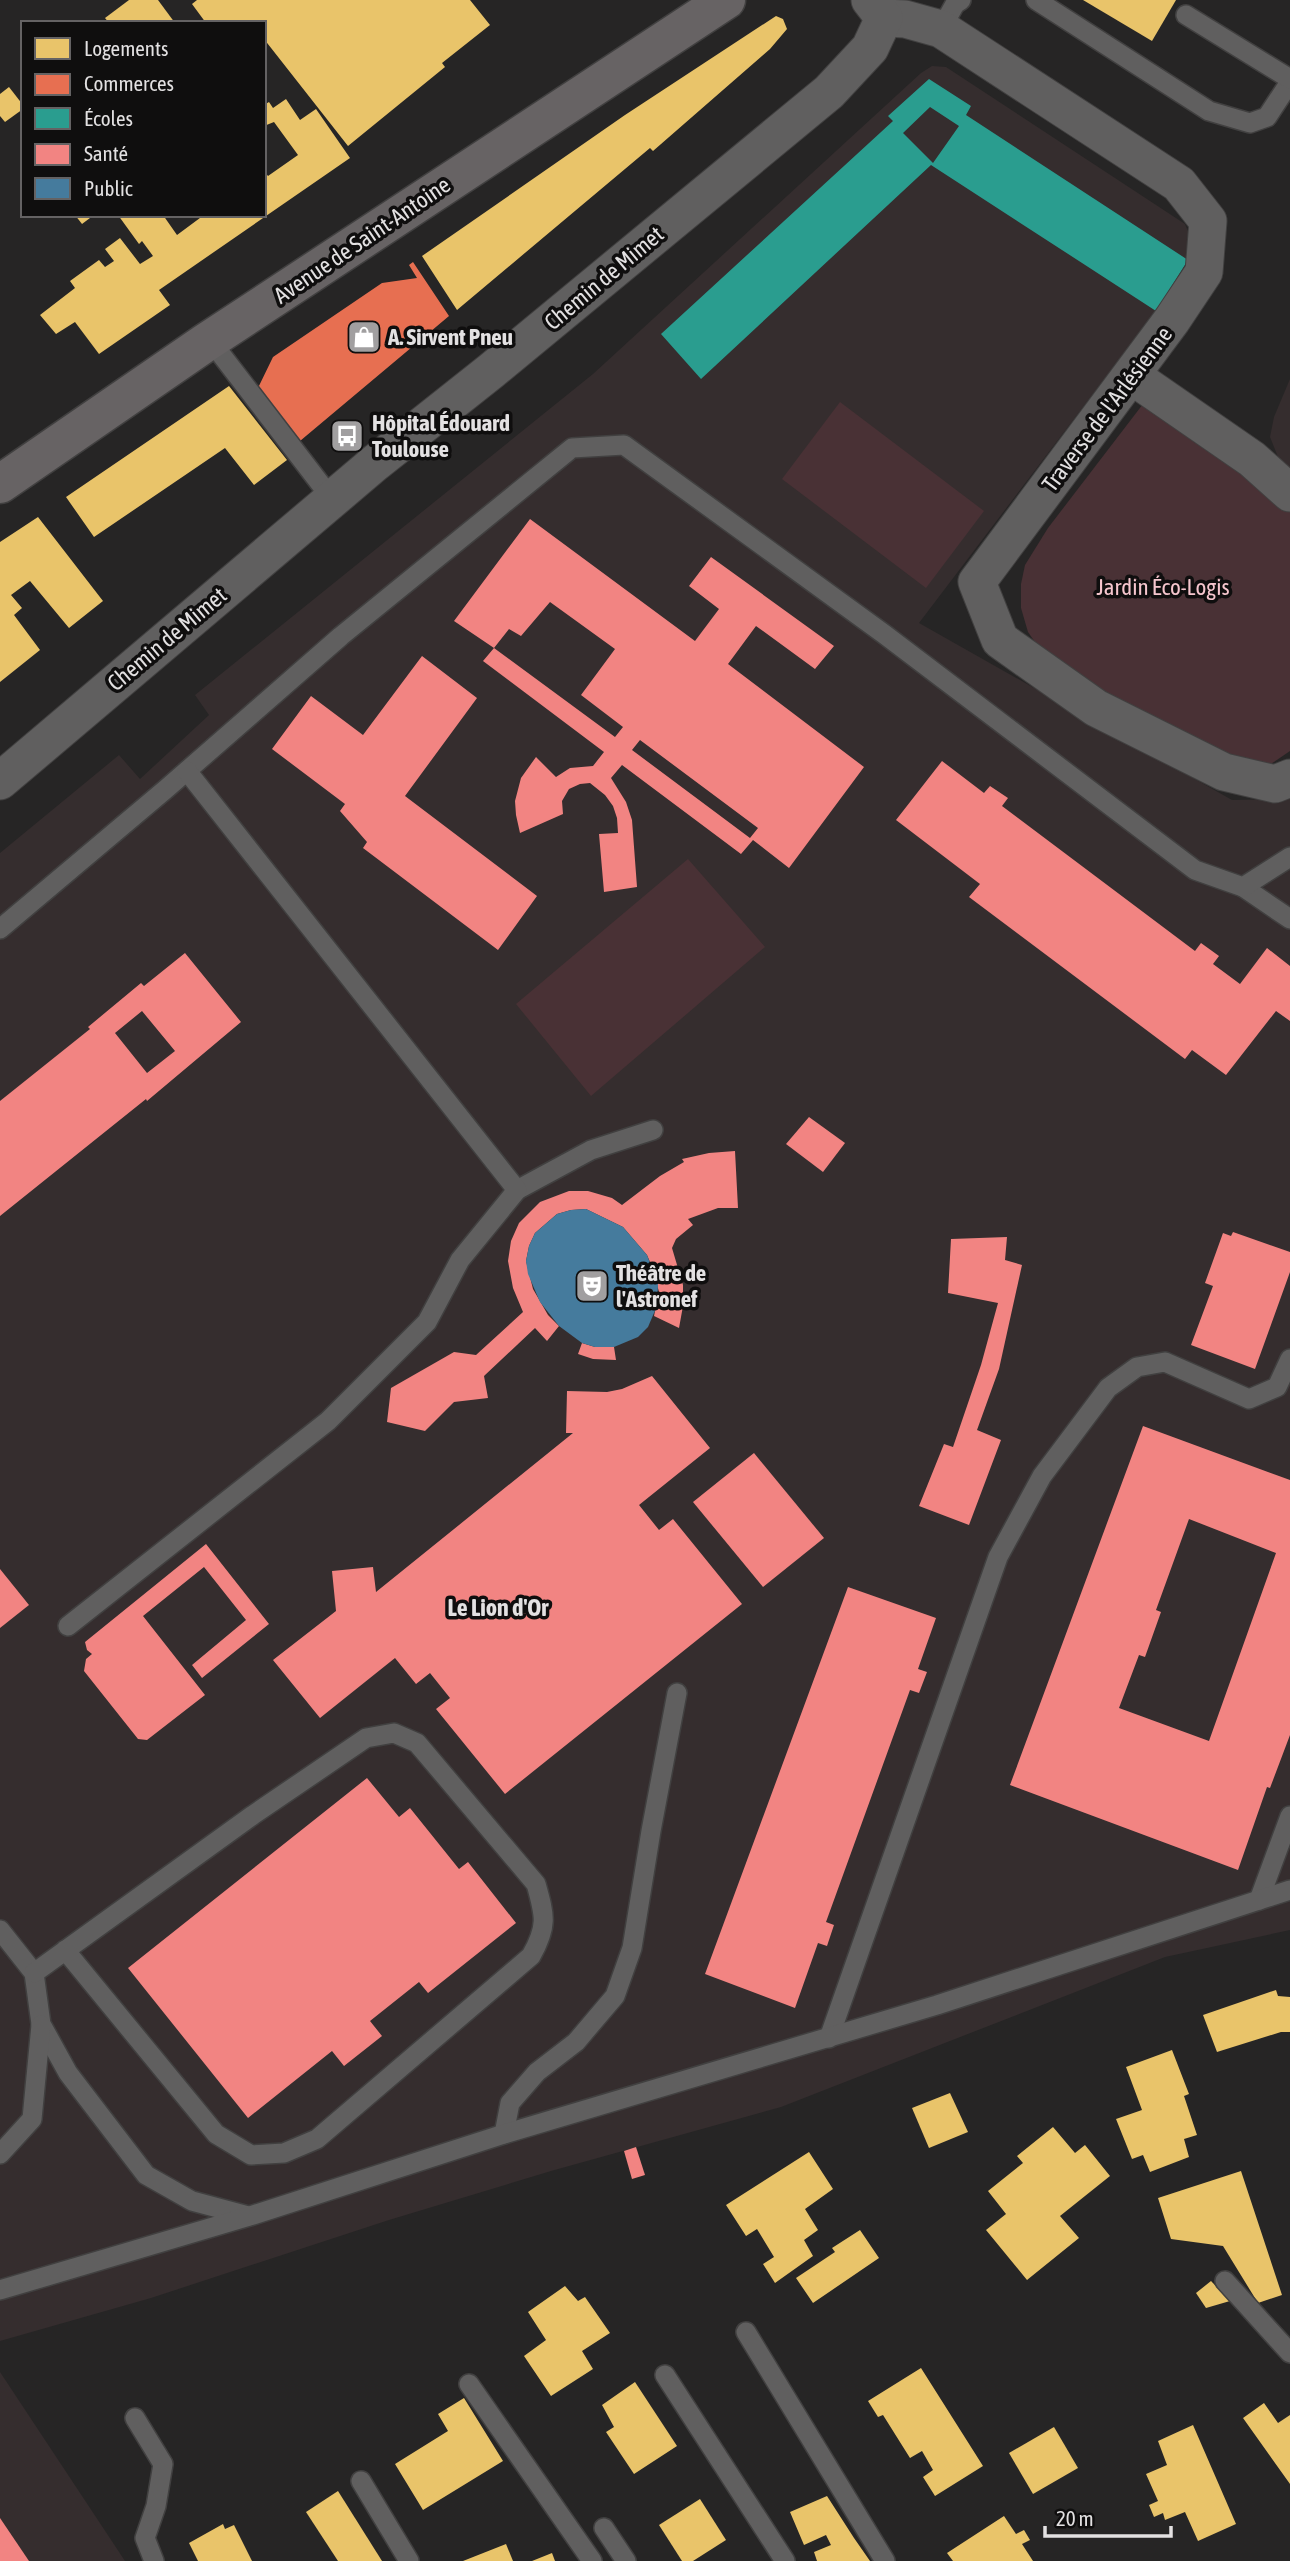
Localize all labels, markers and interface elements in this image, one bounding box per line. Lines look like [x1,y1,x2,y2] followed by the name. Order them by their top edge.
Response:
[21,21,266,217] legend
[84,36,168,60] text: Logements
[84,71,174,95] text: Commerces
[84,106,133,130] text: Écoles
[84,141,128,165] text: Santé
[269,171,455,309] street label: Avenue de Saint-Antoine
[84,176,133,200] text: Public
[539,221,669,335] street label: Chemin de Mimet
[345,318,383,356] shop icon: A. Sirvent Pneu
[1037,322,1177,496] street label: Traverse de l'Arlésienne
[387,324,513,350] place label: A. Sirvent Pneu
[372,410,510,462] place label: Hôpital Édouard Toulouse
[328,417,366,455] bus stop icon: Hôpital Édouard Toulouse
[1096,574,1230,600] park label: Jardin Éco-Logis
[102,582,232,696] street label: Chemin de Mimet
[616,1260,706,1312] place label: Théâtre de l'Astronef
[573,1267,611,1305] theatre icon: Théâtre de l'Astronef
[448,1594,549,1621] district label: Le Lion d'Or
[1045,2494,1171,2538] scale bar
[1056,2506,1094,2530] text: 20 m

